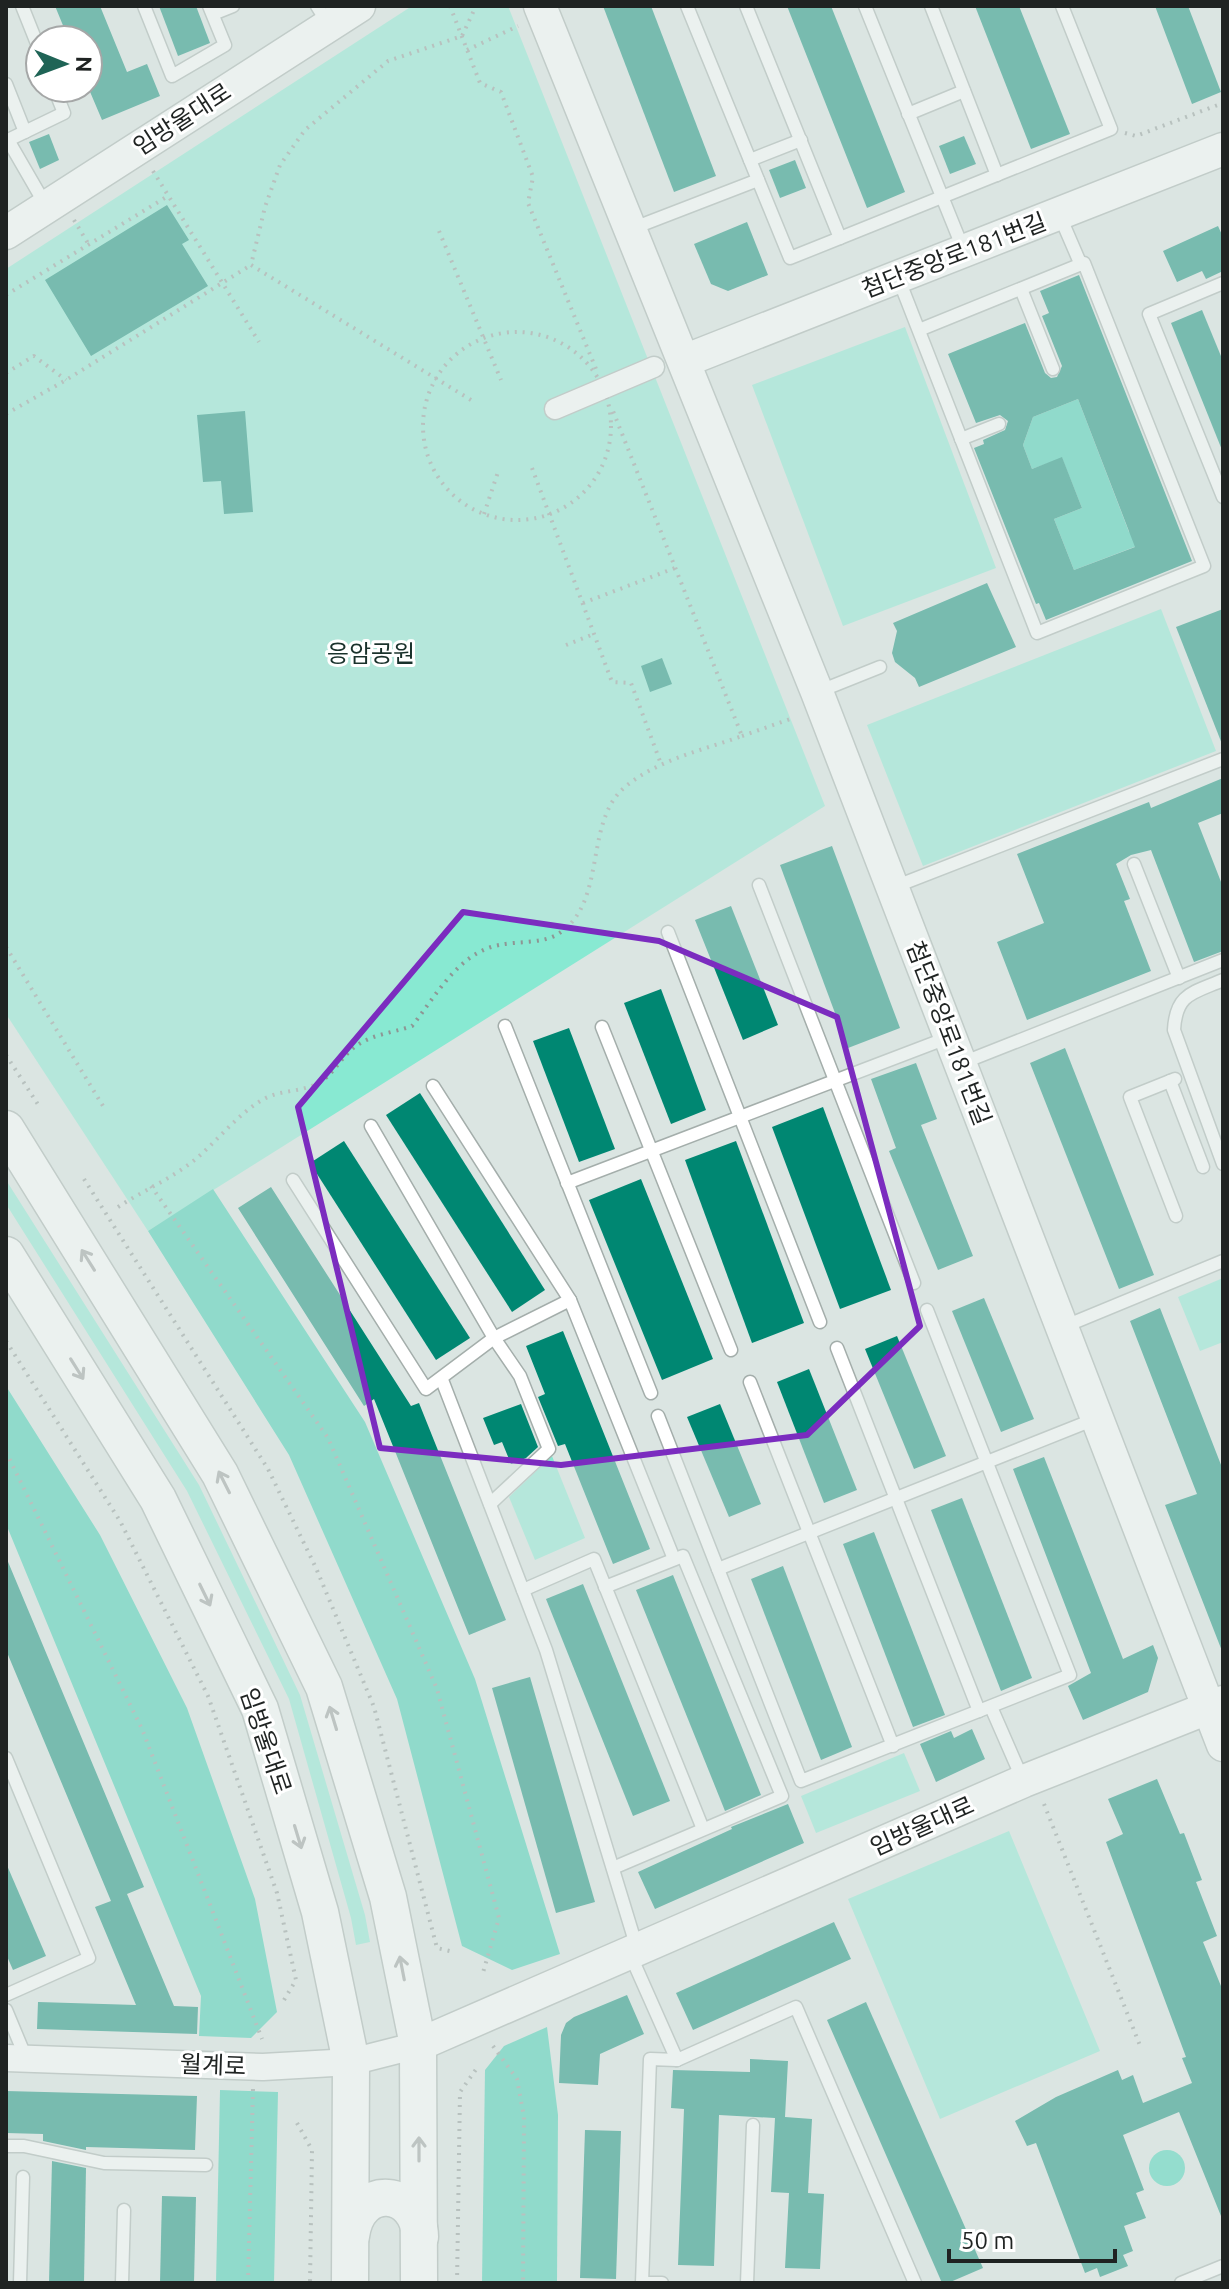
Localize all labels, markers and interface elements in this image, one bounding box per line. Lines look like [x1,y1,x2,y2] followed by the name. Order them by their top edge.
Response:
[24,24,104,104] north arrow
[72,56,97,73] text: N
[128,78,236,160] street label: 임방울대로
[858,207,1050,303] street label: 첨단중앙로181번길
[327,640,415,667] park label: 응암공원
[901,937,997,1129] street label: 첨단중앙로181번길
[80,1250,97,1272] one-way arrow
[69,1357,85,1379] one-way arrow
[216,1471,231,1495] one-way arrow
[197,1582,213,1606] one-way arrow
[235,1684,297,1798] street label: 임방울대로
[325,1705,340,1731] one-way arrow
[866,1791,978,1861] street label: 임방울대로
[291,1823,306,1849] one-way arrow
[394,1956,409,1981] one-way arrow
[179,2050,247,2080] street label: 월계로
[411,2136,427,2163] one-way arrow
[949,2213,1115,2263] scale bar
[961,2227,1014,2254] text: 50 m

